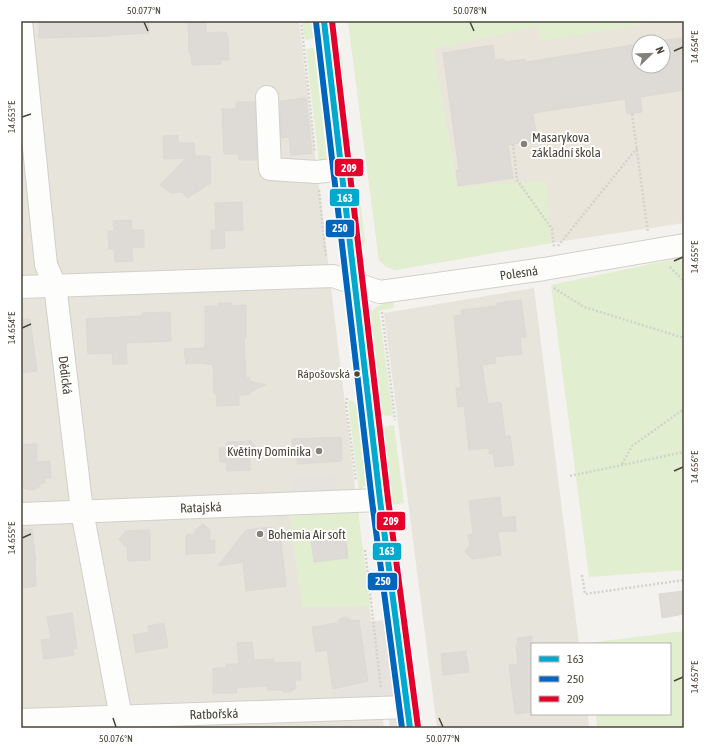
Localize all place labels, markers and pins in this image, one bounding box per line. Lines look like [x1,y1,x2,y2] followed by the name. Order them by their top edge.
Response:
[532,130,601,160] place label: Masarykova základní škola
[519,139,529,149] marker: Masarykova základní škola
[297,367,350,381] place label: Rápošovská
[352,369,362,379] marker: Rápošovská
[227,444,311,459] place label: Květiny Dominika
[314,446,324,456] marker: Květiny Dominika
[268,527,346,542] place label: Bohemia Air soft
[255,529,265,539] marker: Bohemia Air soft

